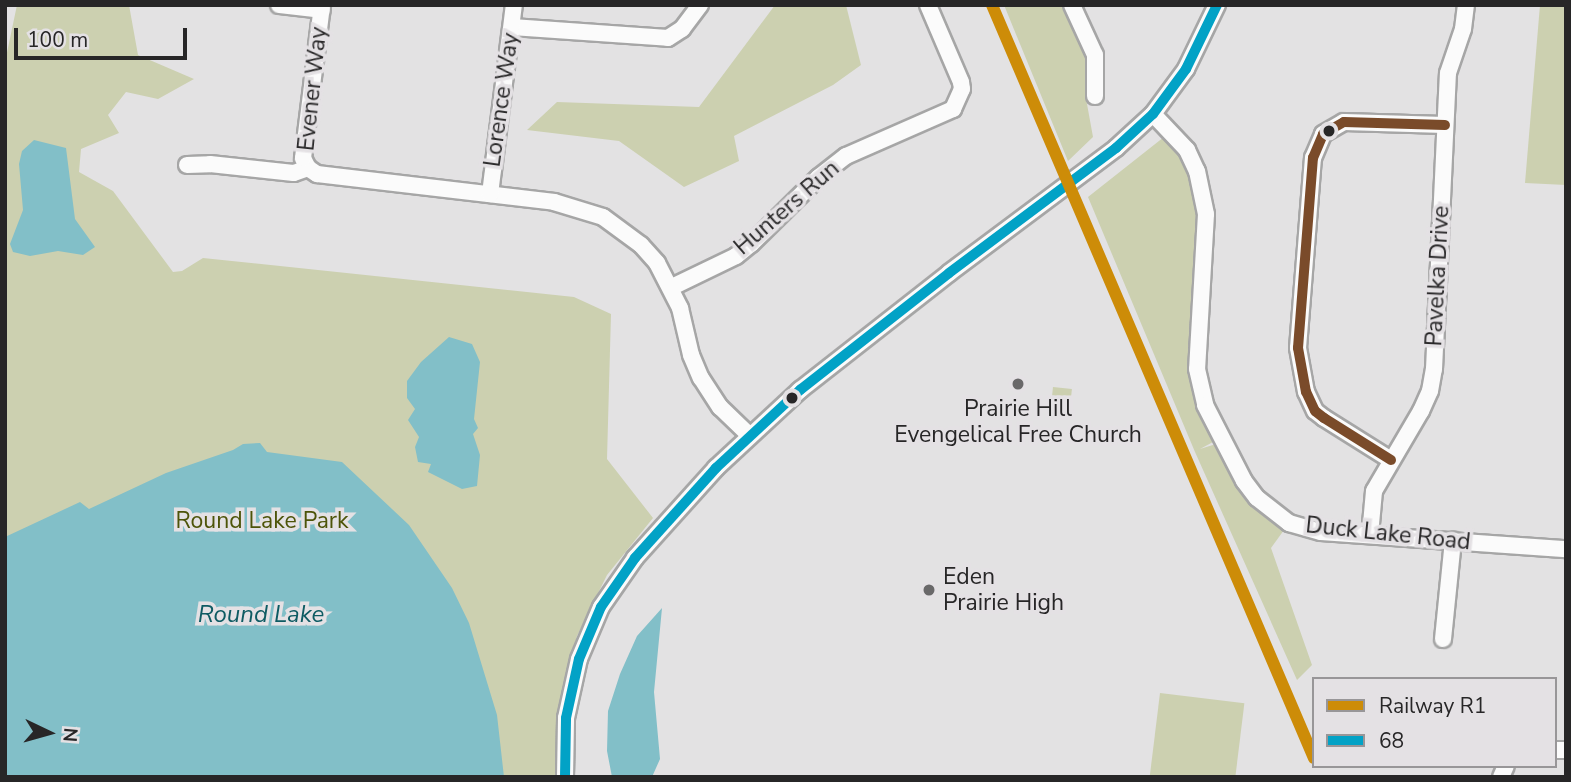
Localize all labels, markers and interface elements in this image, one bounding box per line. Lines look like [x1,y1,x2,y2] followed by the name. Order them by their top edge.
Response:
[18,14,191,58] scale bar
[27,26,88,54] text: 100 m
[293,26,333,152] street label: Evener Way
[479,31,525,169] street label: Lorence Way
[1322,124,1336,138] unlabelled marker
[729,155,845,261] street label: Hunters Run
[1421,205,1455,347] street label: Pavelka Drive
[1010,376,1026,392] marker: Prairie Hill Evengelical Free Church
[785,391,799,405] unlabelled marker
[894,395,1142,449] place label: Prairie Hill Evengelical Free Church
[175,507,349,535] park label: Round Lake Park
[1304,512,1472,556] street label: Duck Lake Road
[943,563,1064,617] place label: Eden Prairie High
[921,582,937,598] marker: Eden Prairie High
[198,601,324,629] water label: Round Lake
[1312,677,1557,768] legend
[1379,692,1486,720] text: Railway R1
[14,698,84,768] north arrow
[56,727,83,743] text: N
[1379,727,1404,755] text: 68

